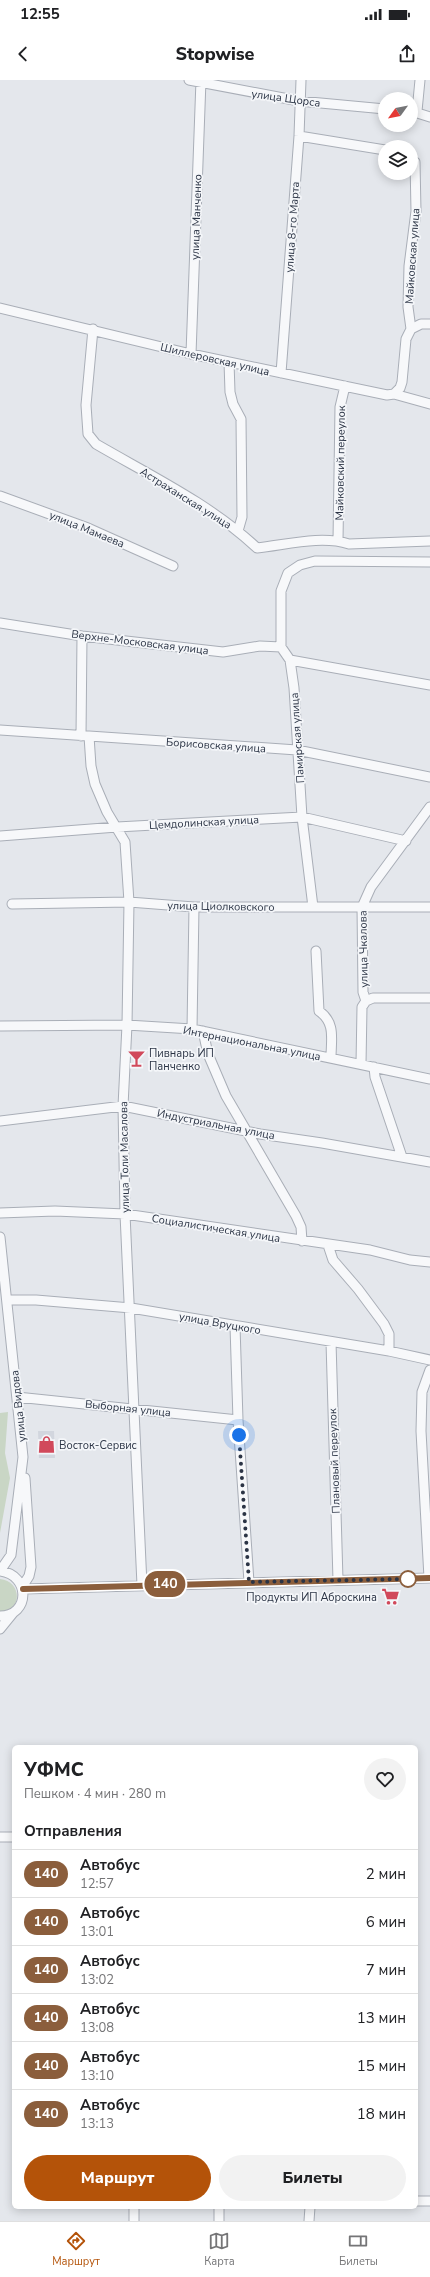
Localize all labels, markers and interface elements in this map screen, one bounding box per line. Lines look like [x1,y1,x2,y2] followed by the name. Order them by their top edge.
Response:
[20,4,60,24] text: 12:55
[175,42,255,66] text: Stopwise
[12,43,34,65] icon: back
[396,43,418,65] icon: share
[251,86,321,111] street label: улица Щорса
[378,92,418,132] north arrow
[378,92,418,180] map controls
[378,140,418,180] button: layers
[188,174,205,260] street label: улица Манченко
[282,181,303,273] street label: улица 8-го Марта
[402,207,423,305] street label: Майковская улица
[159,340,271,379] street label: Шиллеровская улица
[332,405,349,521] street label: Майковский переулок
[137,464,234,533] street label: Астраханская улица
[47,508,127,551] street label: улица Мамаева
[70,627,209,658] street label: Верхне-Московская улица
[287,692,308,784] street label: Памирская улица
[165,735,267,756] street label: Борисовская улица
[149,812,259,833] street label: Цемдолинская улица
[167,898,275,915] street label: улица Циолковского
[355,910,372,988] street label: улица Чкалова
[182,1023,322,1064] street label: Интернациональная улица
[149,1046,214,1074] place label: Пивнарь ИП Панченко
[126,1049,146,1069] bar icon: Пивнарь ИП Панченко
[116,1101,133,1213] street label: улица Толи Масалова
[156,1106,276,1143] street label: Индустриальная улица
[151,1211,281,1246] street label: Социалистическая улица
[178,1309,262,1338] street label: улица Вруцкого
[7,1369,30,1443] street label: улица Видова
[84,1397,172,1420] street label: Выборная улица
[325,1408,344,1514] street label: Плановый переулок
[229,1425,249,1445] your location
[36,1435,56,1455] shop icon: Восток-Сервис
[59,1438,137,1453] place label: Восток-Сервис
[399,1570,417,1588] unlabelled marker
[142,1571,188,1597] line badge: 140
[152,1574,178,1593] text: 140
[380,1587,400,1607] supermarket icon: Продукты ИП Аброскина
[246,1590,377,1605] place label: Продукты ИП Аброскина
[24,1757,84,1783] text: УФМС
[364,1758,406,1800] button: heart
[24,1785,166,1803] text: Пешком · 4 мин · 280 m
[24,1821,122,1841] text: Отправления
[80,1855,140,1875] text: Автобус
[33,1864,59,1883] text: 140
[366,1864,406,1884] text: 2 мин
[80,1875,114,1893] text: 12:57
[80,1903,140,1923] text: Автобус
[33,1912,59,1931] text: 140
[366,1912,406,1932] text: 6 мин
[80,1923,114,1941] text: 13:01
[80,1951,140,1971] text: Автобус
[33,1960,59,1979] text: 140
[366,1960,406,1980] text: 7 мин
[80,1971,114,1989] text: 13:02
[80,1999,140,2019] text: Автобус
[33,2008,59,2027] text: 140
[357,2008,406,2028] text: 13 мин
[80,2019,114,2037] text: 13:08
[80,2047,140,2067] text: Автобус
[33,2056,59,2075] text: 140
[357,2056,406,2076] text: 15 мин
[80,2067,114,2085] text: 13:10
[80,2095,140,2115] text: Автобус
[33,2104,59,2123] text: 140
[357,2104,406,2124] text: 18 мин
[80,2115,114,2133] text: 13:13
[24,2155,211,2201] button: Маршрут
[219,2155,406,2201] button: Билеты
[52,2230,100,2269] tab: Маршрут
[204,2230,235,2269] tab: Карта
[339,2230,378,2269] tab: Билеты

